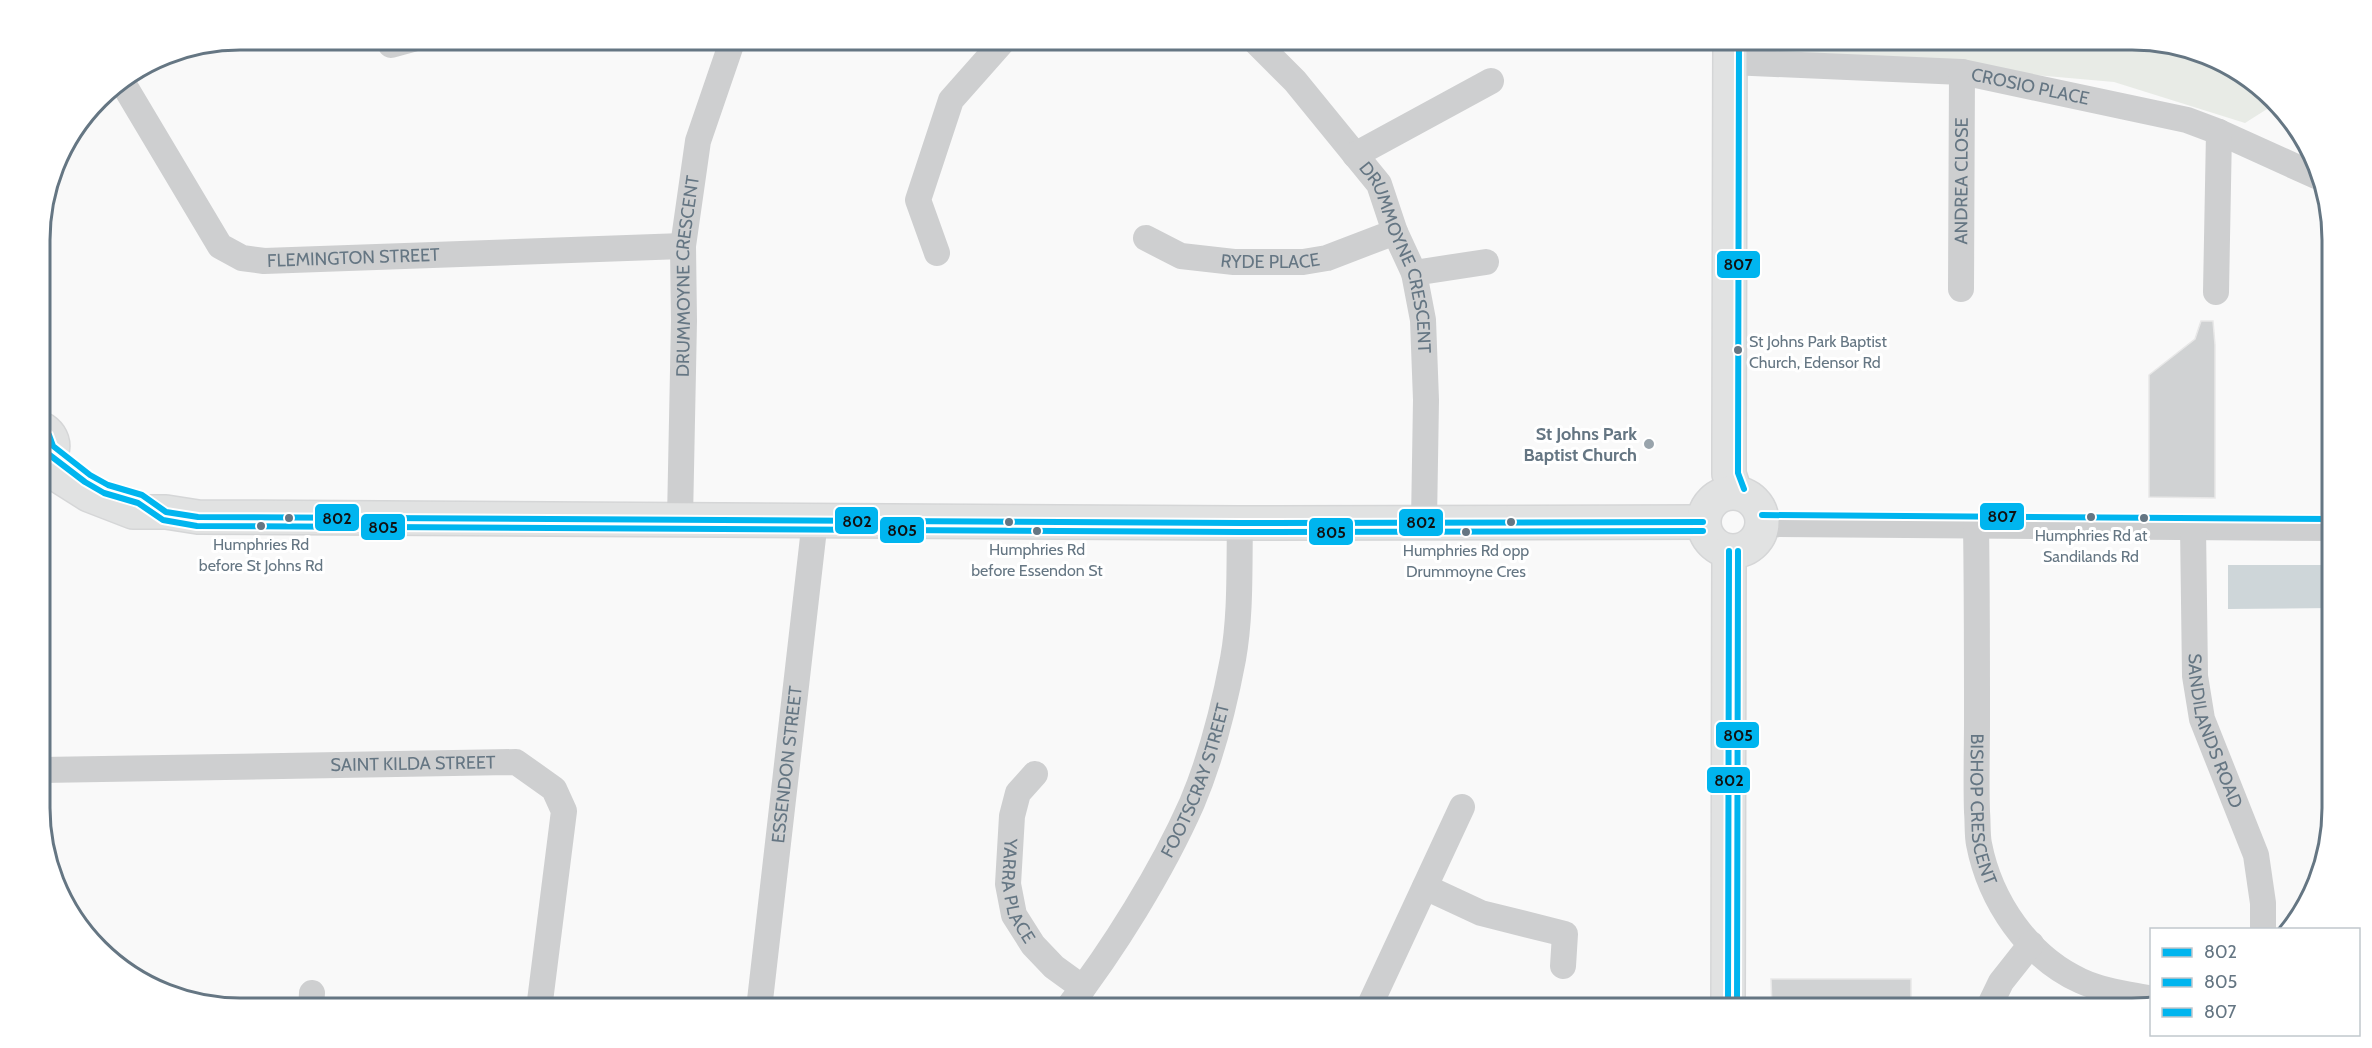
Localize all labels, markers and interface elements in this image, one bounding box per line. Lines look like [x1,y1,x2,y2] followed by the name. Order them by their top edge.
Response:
[1969,63,2091,110] street label: CROSIO PLACE
[1950,117,1973,245] street label: ANDREA CLOSE
[1354,157,1435,354] street label: DRUMMOYNE CRESCENT
[672,174,704,377] street label: DRUMMOYNE CRESCENT
[267,244,440,272] street label: FLEMINGTON STREET
[1219,248,1322,274] street label: RYDE PLACE
[1716,250,1761,279] line badge: 807
[1723,255,1753,274] text: 807
[1749,332,1887,372] place label: St Johns Park Baptist Church, Edensor Rd
[1732,344,1744,356] marker: St Johns Park Baptist Church, Edensor Rd
[1524,423,1637,466] place label: St Johns Park Baptist Church
[1642,437,1656,451] marker: St Johns Park Baptist Church
[1979,502,2025,531] line badge: 807
[314,503,360,532] line badge: 802
[834,506,879,535] line badge: 802
[1987,507,2017,526] text: 807
[1398,508,1444,537] line badge: 802
[322,509,352,528] text: 802
[2085,511,2097,523] marker: Humphries Rd at Sandilands Rd
[283,512,295,524] unlabelled marker
[842,512,872,531] text: 802
[2138,512,2150,524] unlabelled marker
[360,513,406,541] line badge: 805
[1406,513,1436,532] text: 802
[879,516,925,544] line badge: 805
[1003,516,1015,528] unlabelled marker
[1505,516,1517,528] unlabelled marker
[1308,517,1354,546] line badge: 805
[368,518,398,537] text: 805
[255,520,267,532] marker: Humphries Rd before St Johns Rd
[887,521,917,540] text: 805
[1316,523,1346,542] text: 805
[1031,525,1043,537] marker: Humphries Rd before Essendon St
[1460,526,1472,538] marker: Humphries Rd opp Drummoyne Cres
[2035,526,2148,566] place label: Humphries Rd at Sandilands Rd
[199,535,323,575] place label: Humphries Rd before St Johns Rd
[971,540,1103,580] place label: Humphries Rd before Essendon St
[1403,541,1529,581] place label: Humphries Rd opp Drummoyne Cres
[2184,653,2247,811] street label: SANDILANDS ROAD
[767,684,807,844] street label: ESSENDON STREET
[1156,701,1234,861] street label: FOOTSCRAY STREET
[1715,721,1760,749] line badge: 805
[1723,726,1753,745] text: 805
[1966,733,2002,889] street label: BISHOP CRESCENT
[330,751,496,776] street label: SAINT KILDA STREET
[1706,766,1751,794] line badge: 802
[1714,771,1744,790] text: 802
[997,837,1040,947] street label: YARRA PLACE
[2150,928,2360,1036] legend
[2204,941,2237,963] text: 802
[2204,971,2237,993] text: 805
[2204,1001,2236,1023] text: 807

